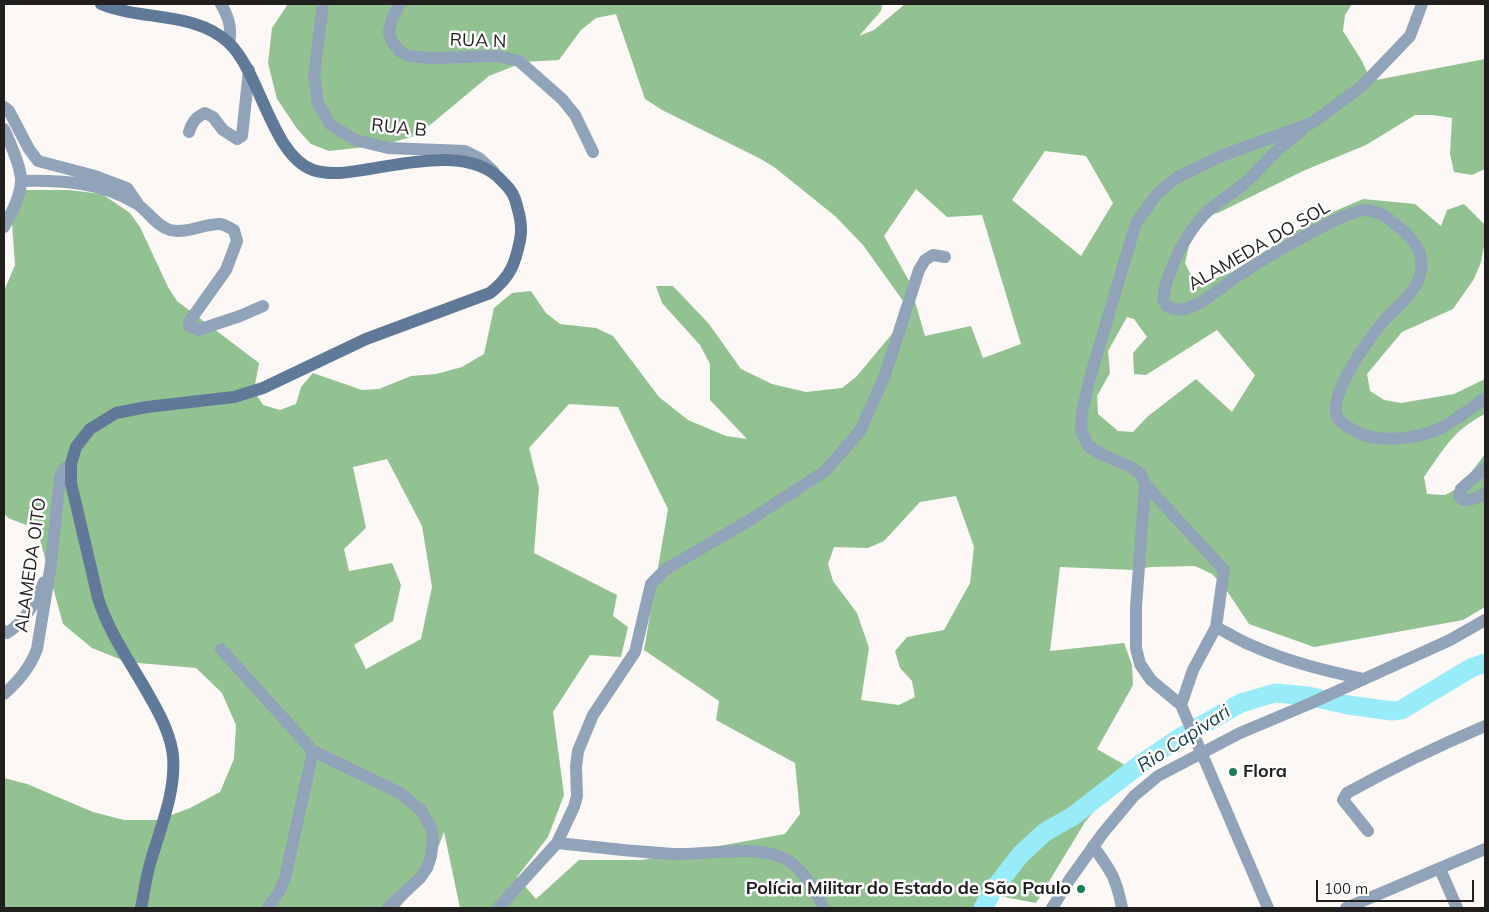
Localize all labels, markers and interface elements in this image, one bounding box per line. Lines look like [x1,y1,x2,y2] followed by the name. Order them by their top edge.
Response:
[449,29,507,53] street label: RUA N
[370,114,428,142] street label: RUA B
[1184,197,1334,295] street label: ALAMEDA DO SOL
[11,496,51,634] street label: ALAMEDA OITO
[1133,701,1235,777] water label: Rio Capivari
[1243,761,1287,783] place label: Flora
[1227,766,1239,778] marker: Flora
[1319,870,1476,902] scale bar
[746,878,1071,900] place label: Polícia Militar do Estado de São Paulo
[1324,879,1368,898] text: 100 m
[1075,883,1087,895] marker: Polícia Militar do Estado de São Paulo

